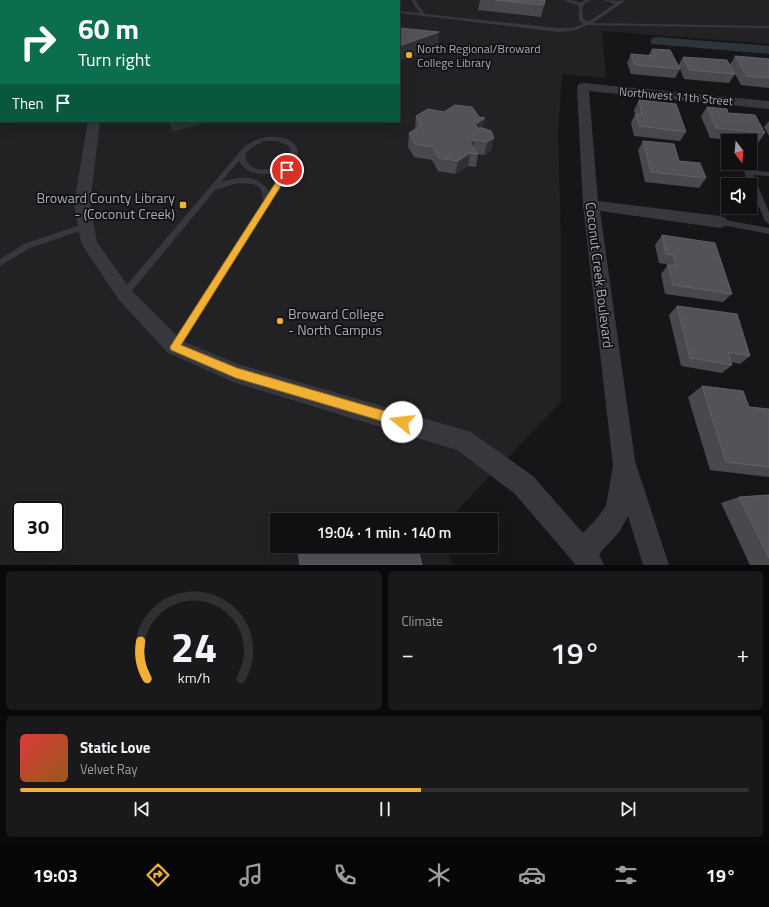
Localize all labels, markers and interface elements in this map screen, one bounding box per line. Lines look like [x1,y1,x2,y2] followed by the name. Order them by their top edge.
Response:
[78,7,139,50] text: 60 m
[12,16,64,68] icon: right
[417,39,541,72] place label: North Regional/Broward College Library
[78,46,151,73] text: Turn right
[404,50,414,60] marker: North Regional/Broward College Library
[618,82,735,111] street label: Northwest 11th Street
[12,92,44,115] text: Then
[52,92,74,114] icon: arrive
[721,134,757,170] north arrow
[721,134,757,214] map controls
[270,153,304,187] pin
[276,159,298,181] icon: arrive
[721,178,757,214] button: sound
[36,187,175,224] place label: Broward County Library - (Coconut Creek)
[178,200,188,210] marker: Broward County Library - (Coconut Creek)
[581,201,619,349] street label: Coconut Creek Boulevard
[288,303,384,340] place label: Broward College - North Campus
[275,316,285,326] marker: Broward College - North Campus
[381,401,423,443] position arrow
[12,501,64,553] speed limit sign: 30
[317,521,451,544] text: 19:04 · 1 min · 140 m
[402,611,443,631] text: Climate
[170,614,217,677] text: 24
[550,630,600,676] text: 19°
[402,637,414,671] text: −
[737,637,749,671] text: +
[178,666,210,688] text: km/h
[80,736,151,759] text: Static Love
[80,759,138,779] text: Velvet Ray
[131,798,153,820] icon: previous
[374,798,396,820] icon: pause
[617,798,639,820] icon: next
[144,861,172,889] icon: directions
[237,861,265,889] icon: music
[331,861,359,889] icon: phone
[425,861,453,889] icon: climate
[518,861,546,889] icon: car
[612,861,640,889] icon: filters
[33,862,78,889] text: 19:03
[706,862,736,889] text: 19°

